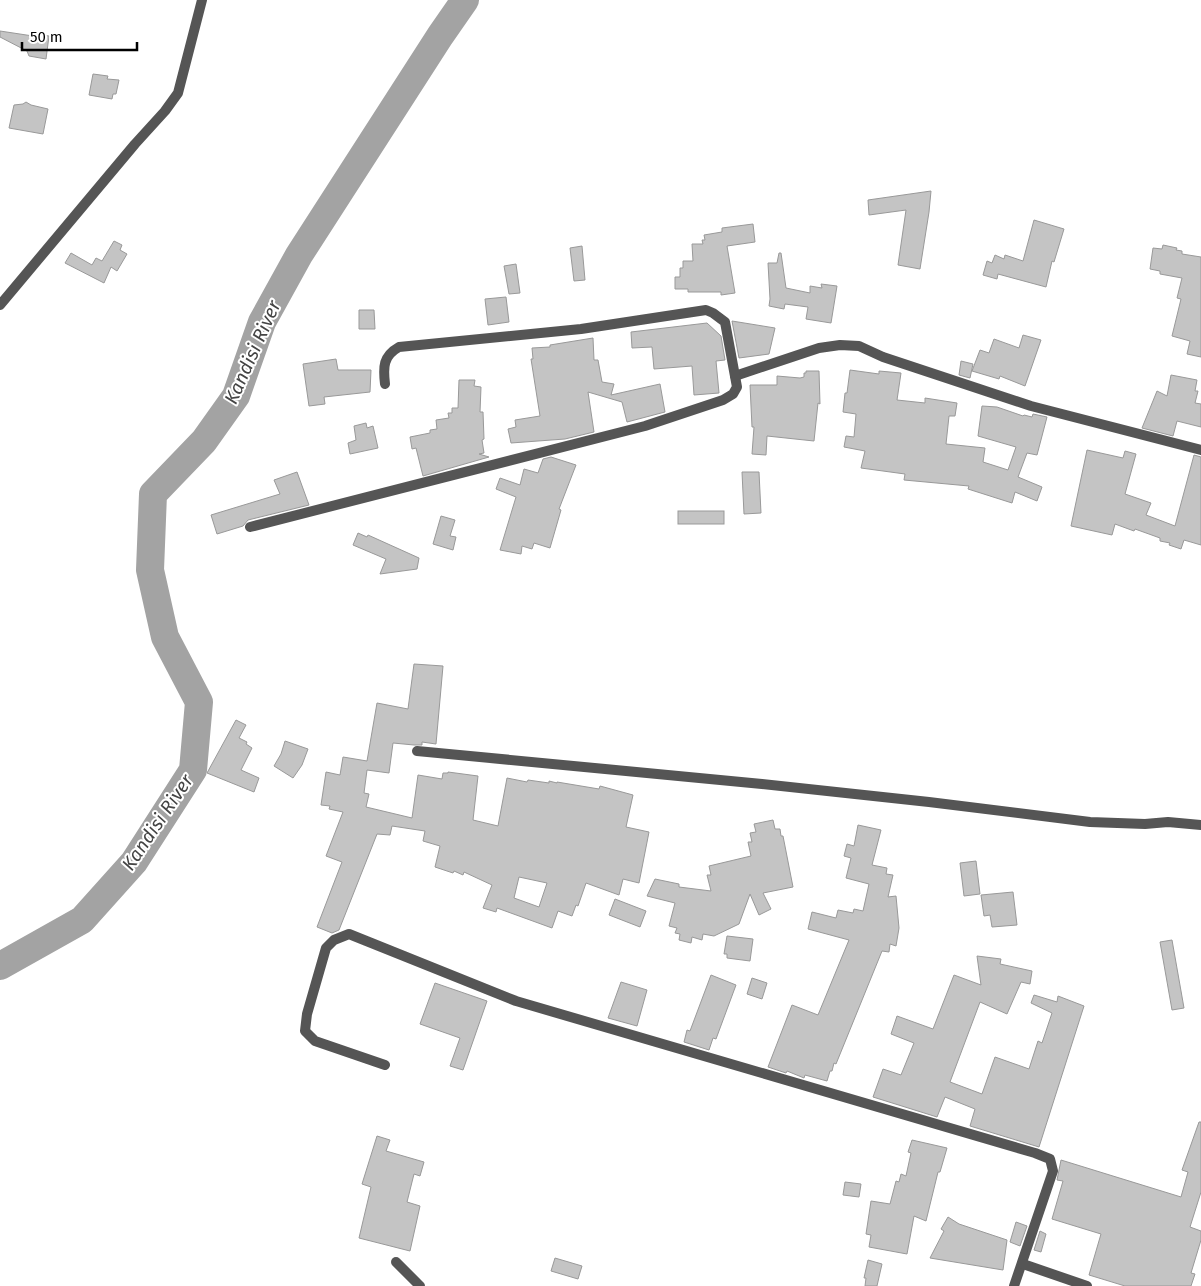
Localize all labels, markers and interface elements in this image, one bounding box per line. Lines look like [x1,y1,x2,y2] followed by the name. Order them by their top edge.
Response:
[22,20,138,52] scale bar
[30,28,63,46] text: 50 m
[219,296,286,408] water label: Kandisi River
[117,769,198,875] water label: Kandisi River

